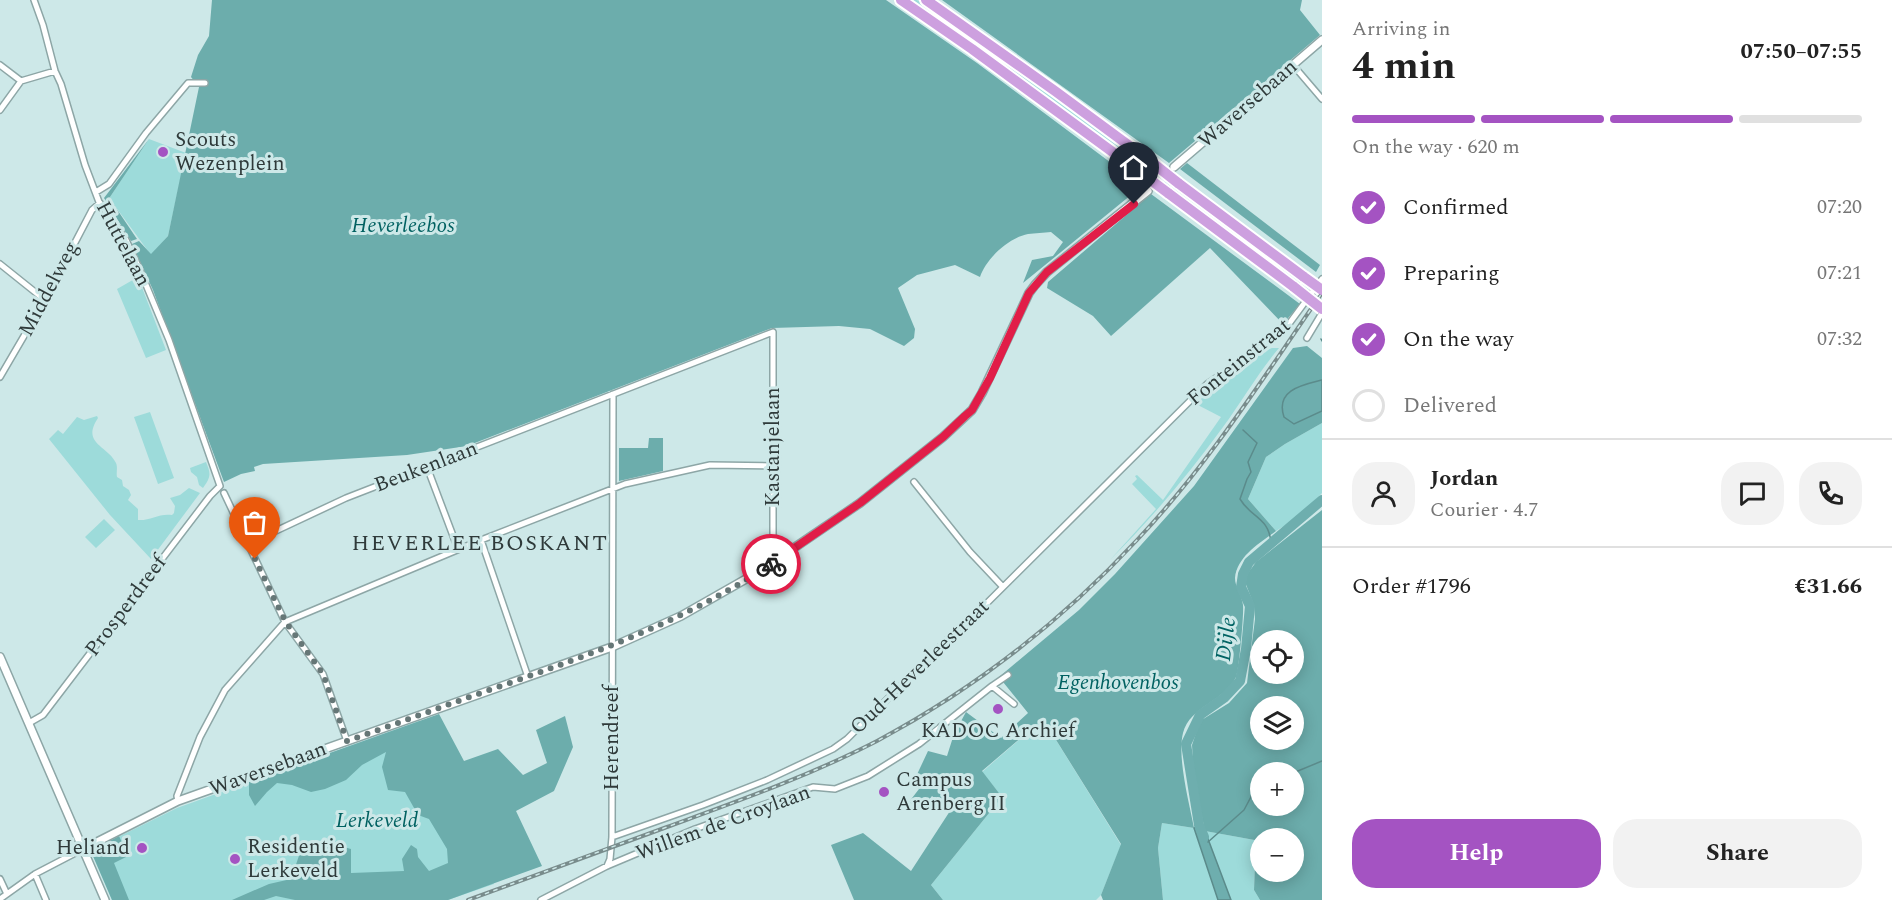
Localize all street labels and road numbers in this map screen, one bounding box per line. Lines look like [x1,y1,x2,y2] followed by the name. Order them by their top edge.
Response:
[1191,52,1305,156] street label: Waversebaan
[87,196,159,292] street label: Huttelaan
[10,236,88,342] street label: Middelweg
[1180,310,1298,414] street label: Fonteinstraat
[757,387,789,507] street label: Kastanjelaan
[370,433,482,501] street label: Beukenlaan
[77,547,176,664] street label: Prosperdreef
[843,592,997,742] street label: Oud-Heverleestraat
[596,683,628,791] street label: Herendreef
[205,733,331,805] street label: Waversebaan
[631,777,815,869] street label: Willem de Croylaan

